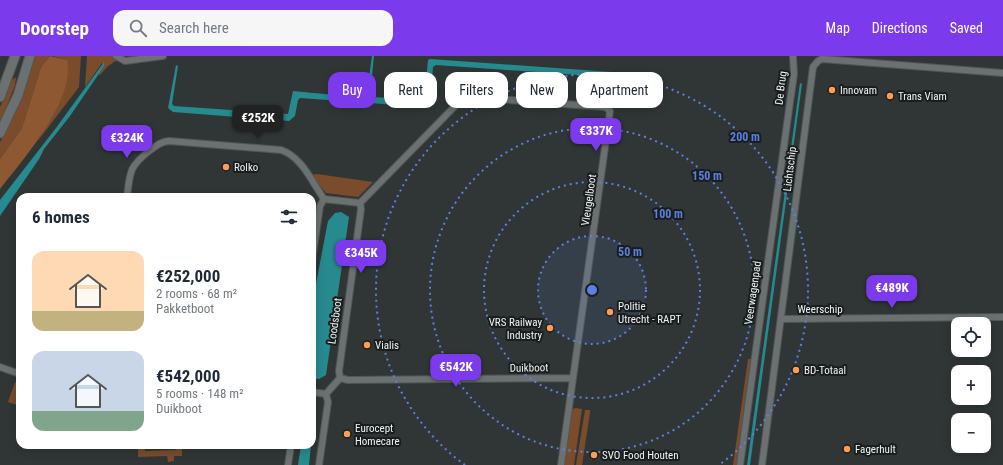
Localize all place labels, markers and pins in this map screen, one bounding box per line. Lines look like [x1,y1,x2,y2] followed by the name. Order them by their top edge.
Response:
[840,84,877,97] place label: Innovam
[827,85,837,95] marker: Innovam
[898,90,947,103] place label: Trans Viam
[885,91,895,101] marker: Trans Viam
[230,105,286,139] pin: €252K
[568,118,624,152] pin: €337K
[99,125,155,159] pin: €324K
[234,161,259,174] place label: Rolko
[221,162,231,172] marker: Rolko
[333,240,389,274] pin: €345K
[864,275,920,309] pin: €489K
[585,283,599,297] centre of rings
[618,300,682,326] place label: Politie Utrecht - RAPT
[605,307,615,317] marker: Politie Utrecht - RAPT
[489,316,542,342] place label: VRS Railway Industry
[545,323,555,333] marker: VRS Railway Industry
[375,339,399,352] place label: Vialis
[362,340,372,350] marker: Vialis
[428,354,484,388] pin: €542K
[804,364,846,377] place label: BD-Totaal
[791,365,801,375] marker: BD-Totaal
[355,422,400,448] place label: Eurocept Homecare
[342,429,352,439] marker: Eurocept Homecare
[855,443,896,456] place label: Fagerhult
[842,444,852,454] marker: Fagerhult
[602,449,679,462] place label: SVO Food Houten
[589,450,599,460] marker: SVO Food Houten

